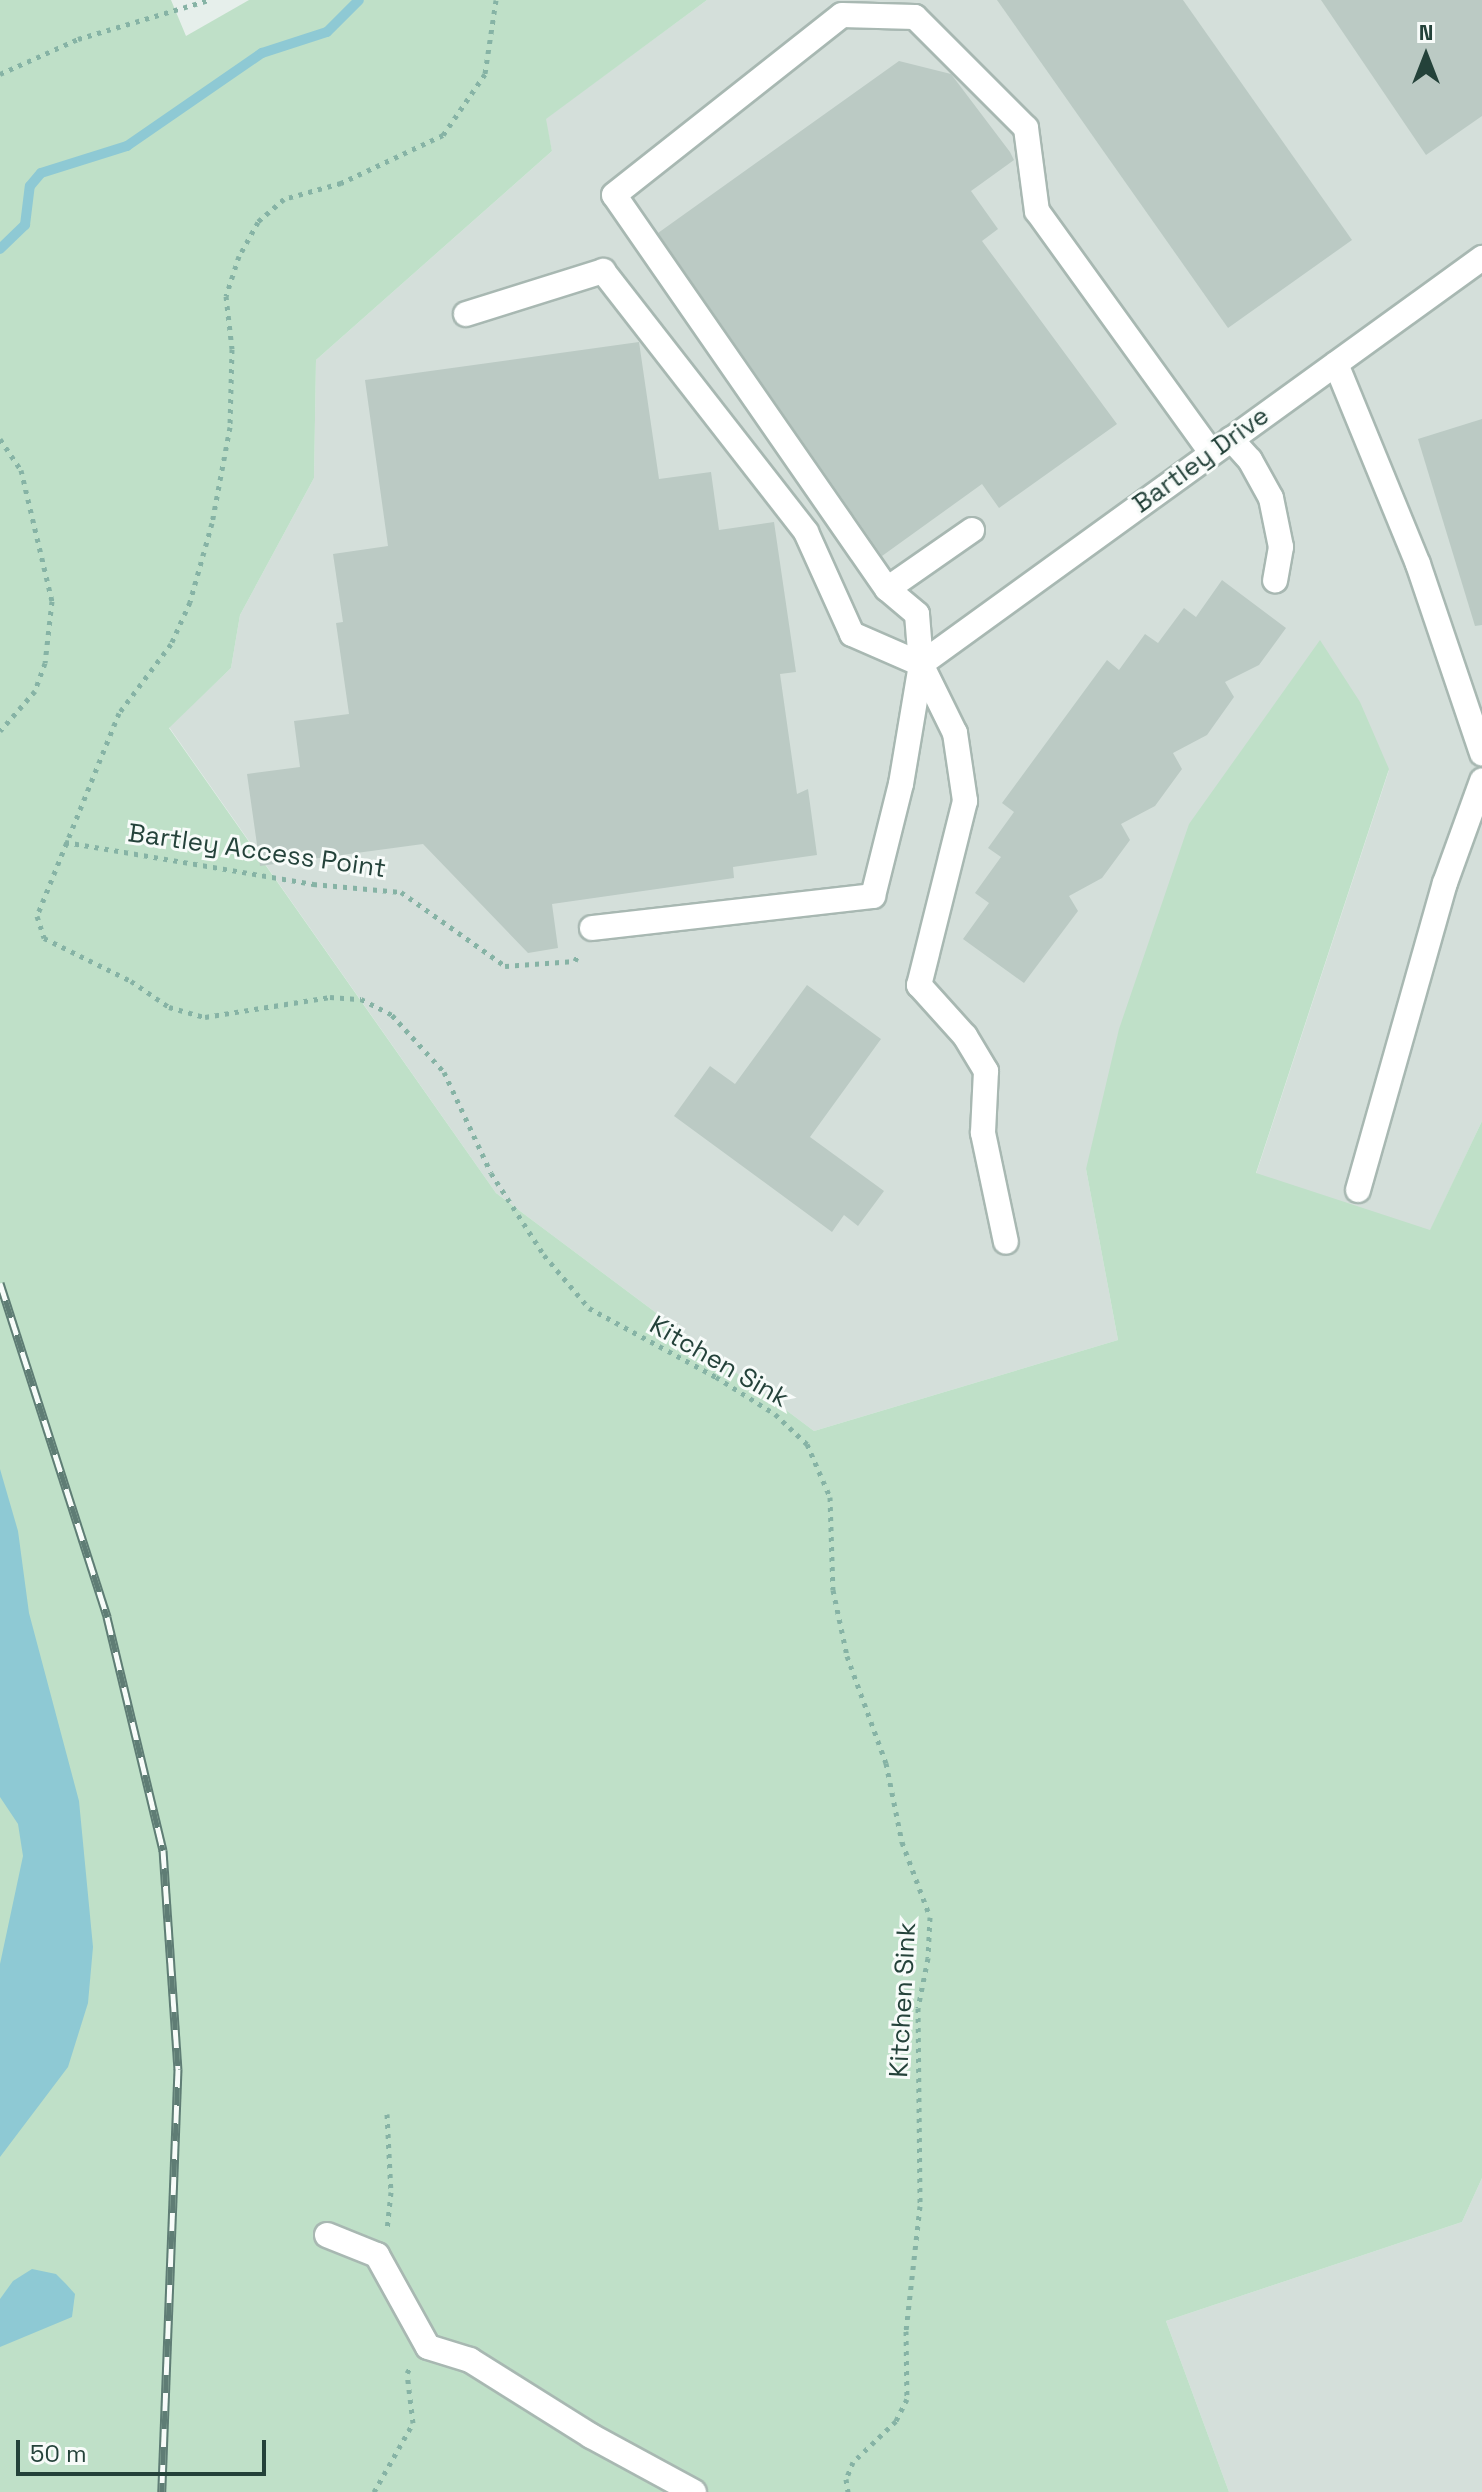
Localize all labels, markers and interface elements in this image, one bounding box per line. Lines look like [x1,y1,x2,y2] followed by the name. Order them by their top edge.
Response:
[1386,16,1466,96] north arrow
[1419,18,1433,46] text: N
[1127,400,1275,520] street label: Bartley Drive
[126,817,388,885] street label: Bartley Access Point
[644,1310,794,1414] street label: Kitchen Sink
[883,1922,923,2078] street label: Kitchen Sink
[20,2424,270,2474] scale bar
[30,2438,87,2469] text: 50 m

